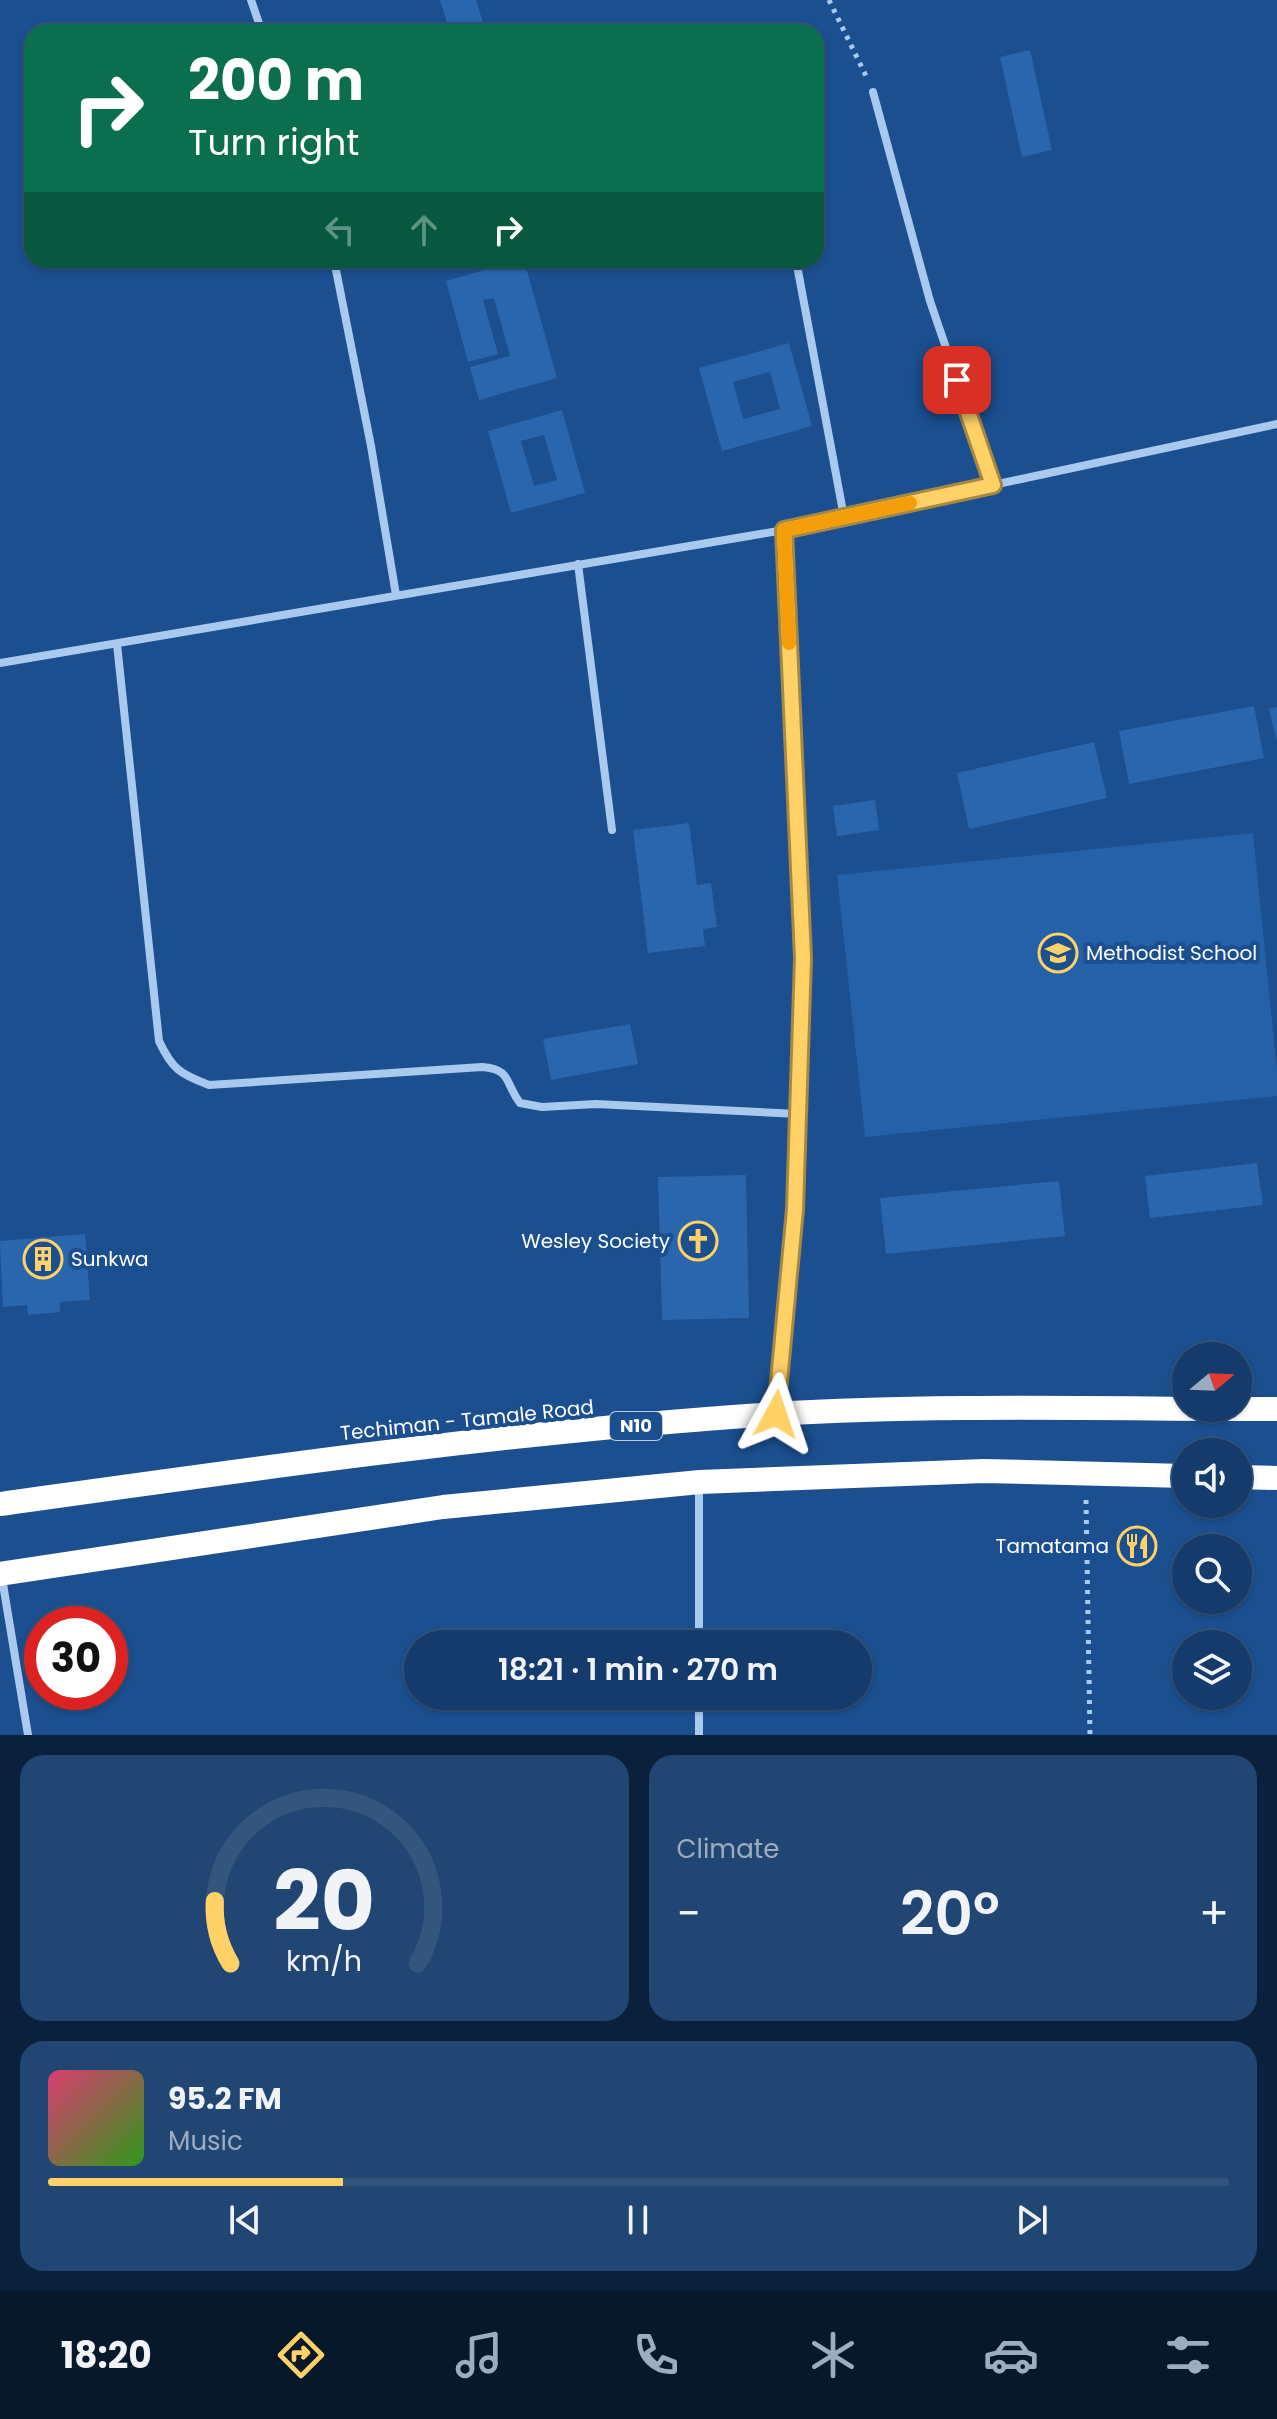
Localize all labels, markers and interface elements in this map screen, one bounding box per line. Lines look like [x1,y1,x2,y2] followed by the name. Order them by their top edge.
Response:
[188,41,364,120] text: 200 m
[56,56,160,160] icon: right
[188,117,359,168] text: Turn right
[318,208,362,252] icon: left
[402,208,446,252] icon: ahead
[486,208,530,252] icon: right
[923,346,991,414] pin
[935,358,979,402] icon: arrive
[1037,932,1079,974] school or university icon: Methodist School
[1086,939,1257,967] place label: Methodist School
[677,1220,719,1262] church icon: Wesley Society
[521,1227,670,1255] place label: Wesley Society
[22,1238,64,1280] building icon: Sunkwa
[71,1245,149,1273] place label: Sunkwa
[1172,1342,1252,1422] north arrow
[1172,1342,1252,1710] map controls
[734,1372,818,1456] position arrow
[339,1393,595,1447] street label: Techiman - Tamale Road
[610,1412,662,1440] road number: N10
[1172,1438,1252,1518] button: sound
[1116,1525,1158,1567] restaurant icon: Tamatama
[996,1532,1109,1560] place label: Tamatama
[1172,1534,1252,1614] button: search
[24,1606,128,1710] speed limit sign: 30
[1172,1630,1252,1710] button: layers
[498,1648,778,1691] text: 18:21 · 1 min · 270 m
[677,1831,779,1867] text: Climate
[273,1843,375,1959] text: 20
[900,1872,1000,1956] text: 20°
[677,1883,701,1944] text: −
[1199,1883,1229,1944] text: +
[286,1941,362,1981] text: km/h
[168,2077,282,2120] text: 95.2 FM
[168,2123,243,2159] text: Music
[223,2198,267,2242] icon: previous
[616,2198,660,2242] icon: pause
[1010,2198,1054,2242] icon: next
[273,2327,329,2383] icon: directions
[451,2327,507,2383] icon: music
[628,2327,684,2383] icon: phone
[805,2327,861,2383] icon: climate
[983,2327,1039,2383] icon: car
[1160,2327,1216,2383] icon: filters
[61,2330,152,2381] text: 18:20

